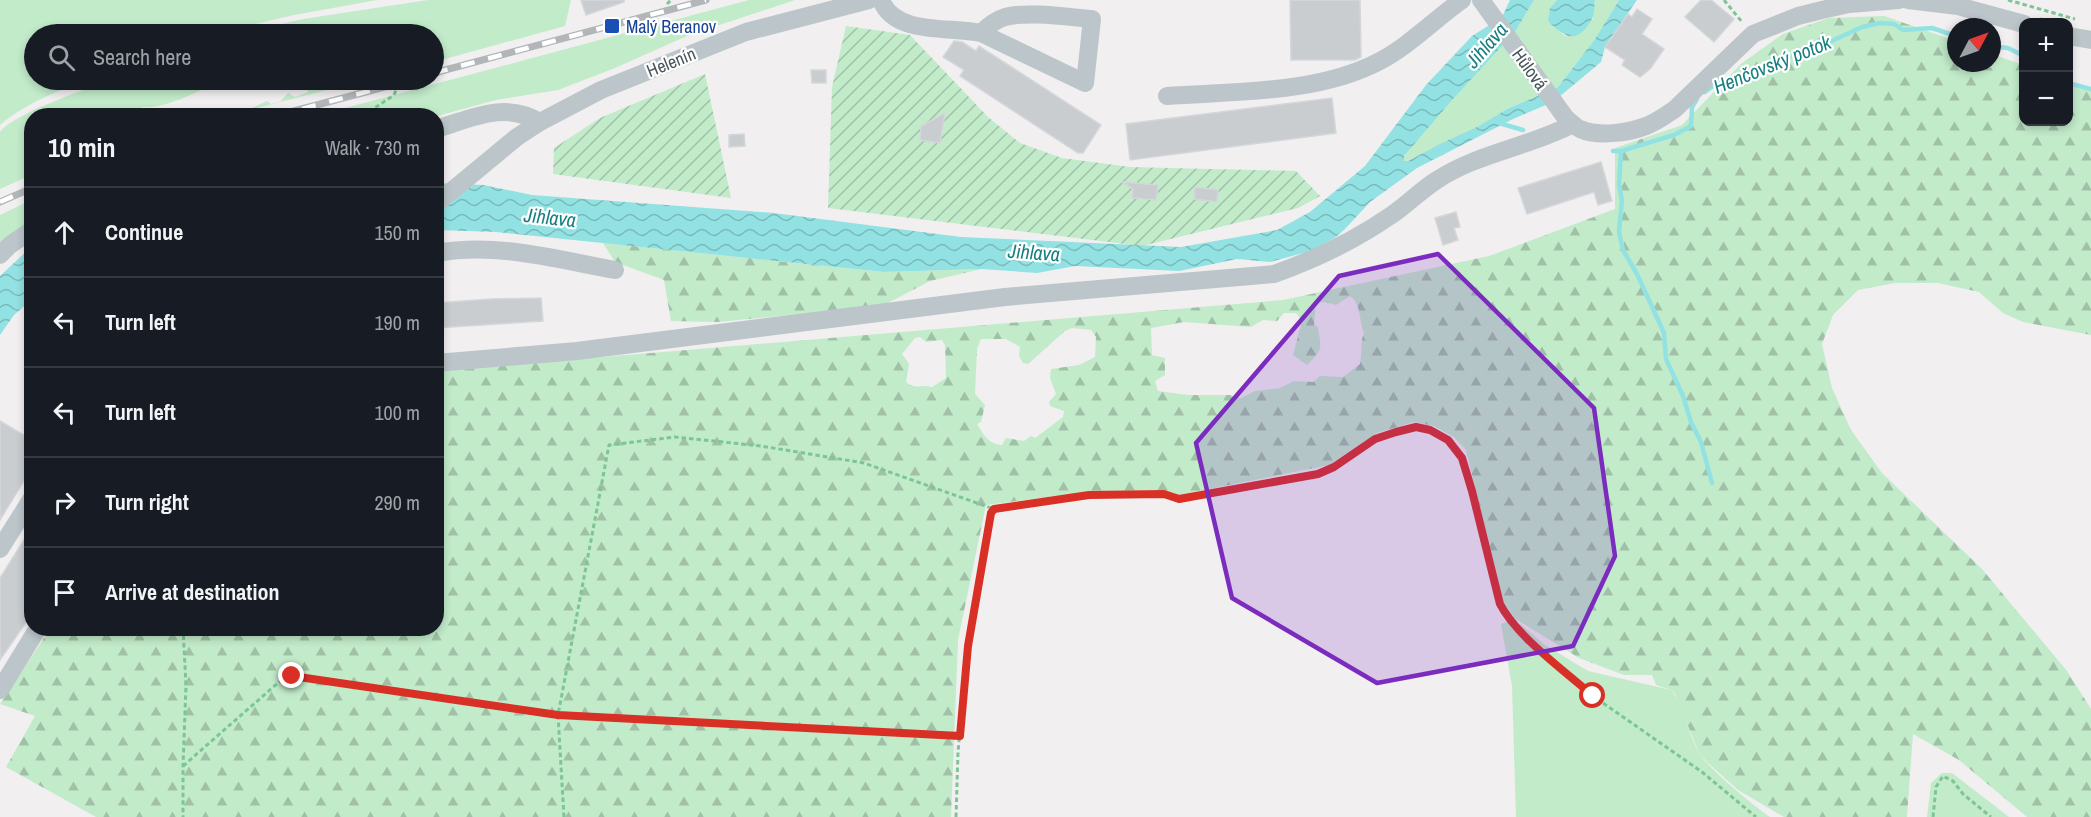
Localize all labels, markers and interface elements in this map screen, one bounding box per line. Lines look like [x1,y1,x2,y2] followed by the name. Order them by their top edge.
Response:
[626,14,717,39] place label: Malý Beranov
[603,17,621,35] marker: Malý Beranov
[1458,17,1513,74] water label: Jihlava
[1947,18,2001,72] north arrow
[2019,18,2073,126] map controls
[2019,18,2073,72] button: +
[24,24,444,90] search box
[1709,28,1836,100] water label: Henčovský potok
[45,41,78,74] icon: search
[643,41,699,83] street label: Helenín
[93,42,191,72] text: Search here
[1506,43,1554,95] street label: Hůlová
[2019,72,2073,126] button: −
[48,130,116,165] text: 10 min
[325,134,420,161] text: Walk · 730 m
[522,201,577,233] water label: Jihlava
[48,216,81,249] icon: ahead
[105,217,183,247] text: Continue
[374,219,420,246] text: 150 m
[1006,237,1061,267] water label: Jihlava
[48,306,81,339] icon: left
[105,307,176,337] text: Turn left
[374,309,420,336] text: 190 m
[48,396,81,429] icon: left
[105,397,176,427] text: Turn left
[374,399,420,426] text: 100 m
[48,486,81,519] icon: right
[105,487,189,517] text: Turn right
[374,489,420,516] text: 290 m
[48,576,81,609] icon: arrive
[105,577,279,607] text: Arrive at destination
[278,662,304,688] route end
[1579,682,1605,708] route start

